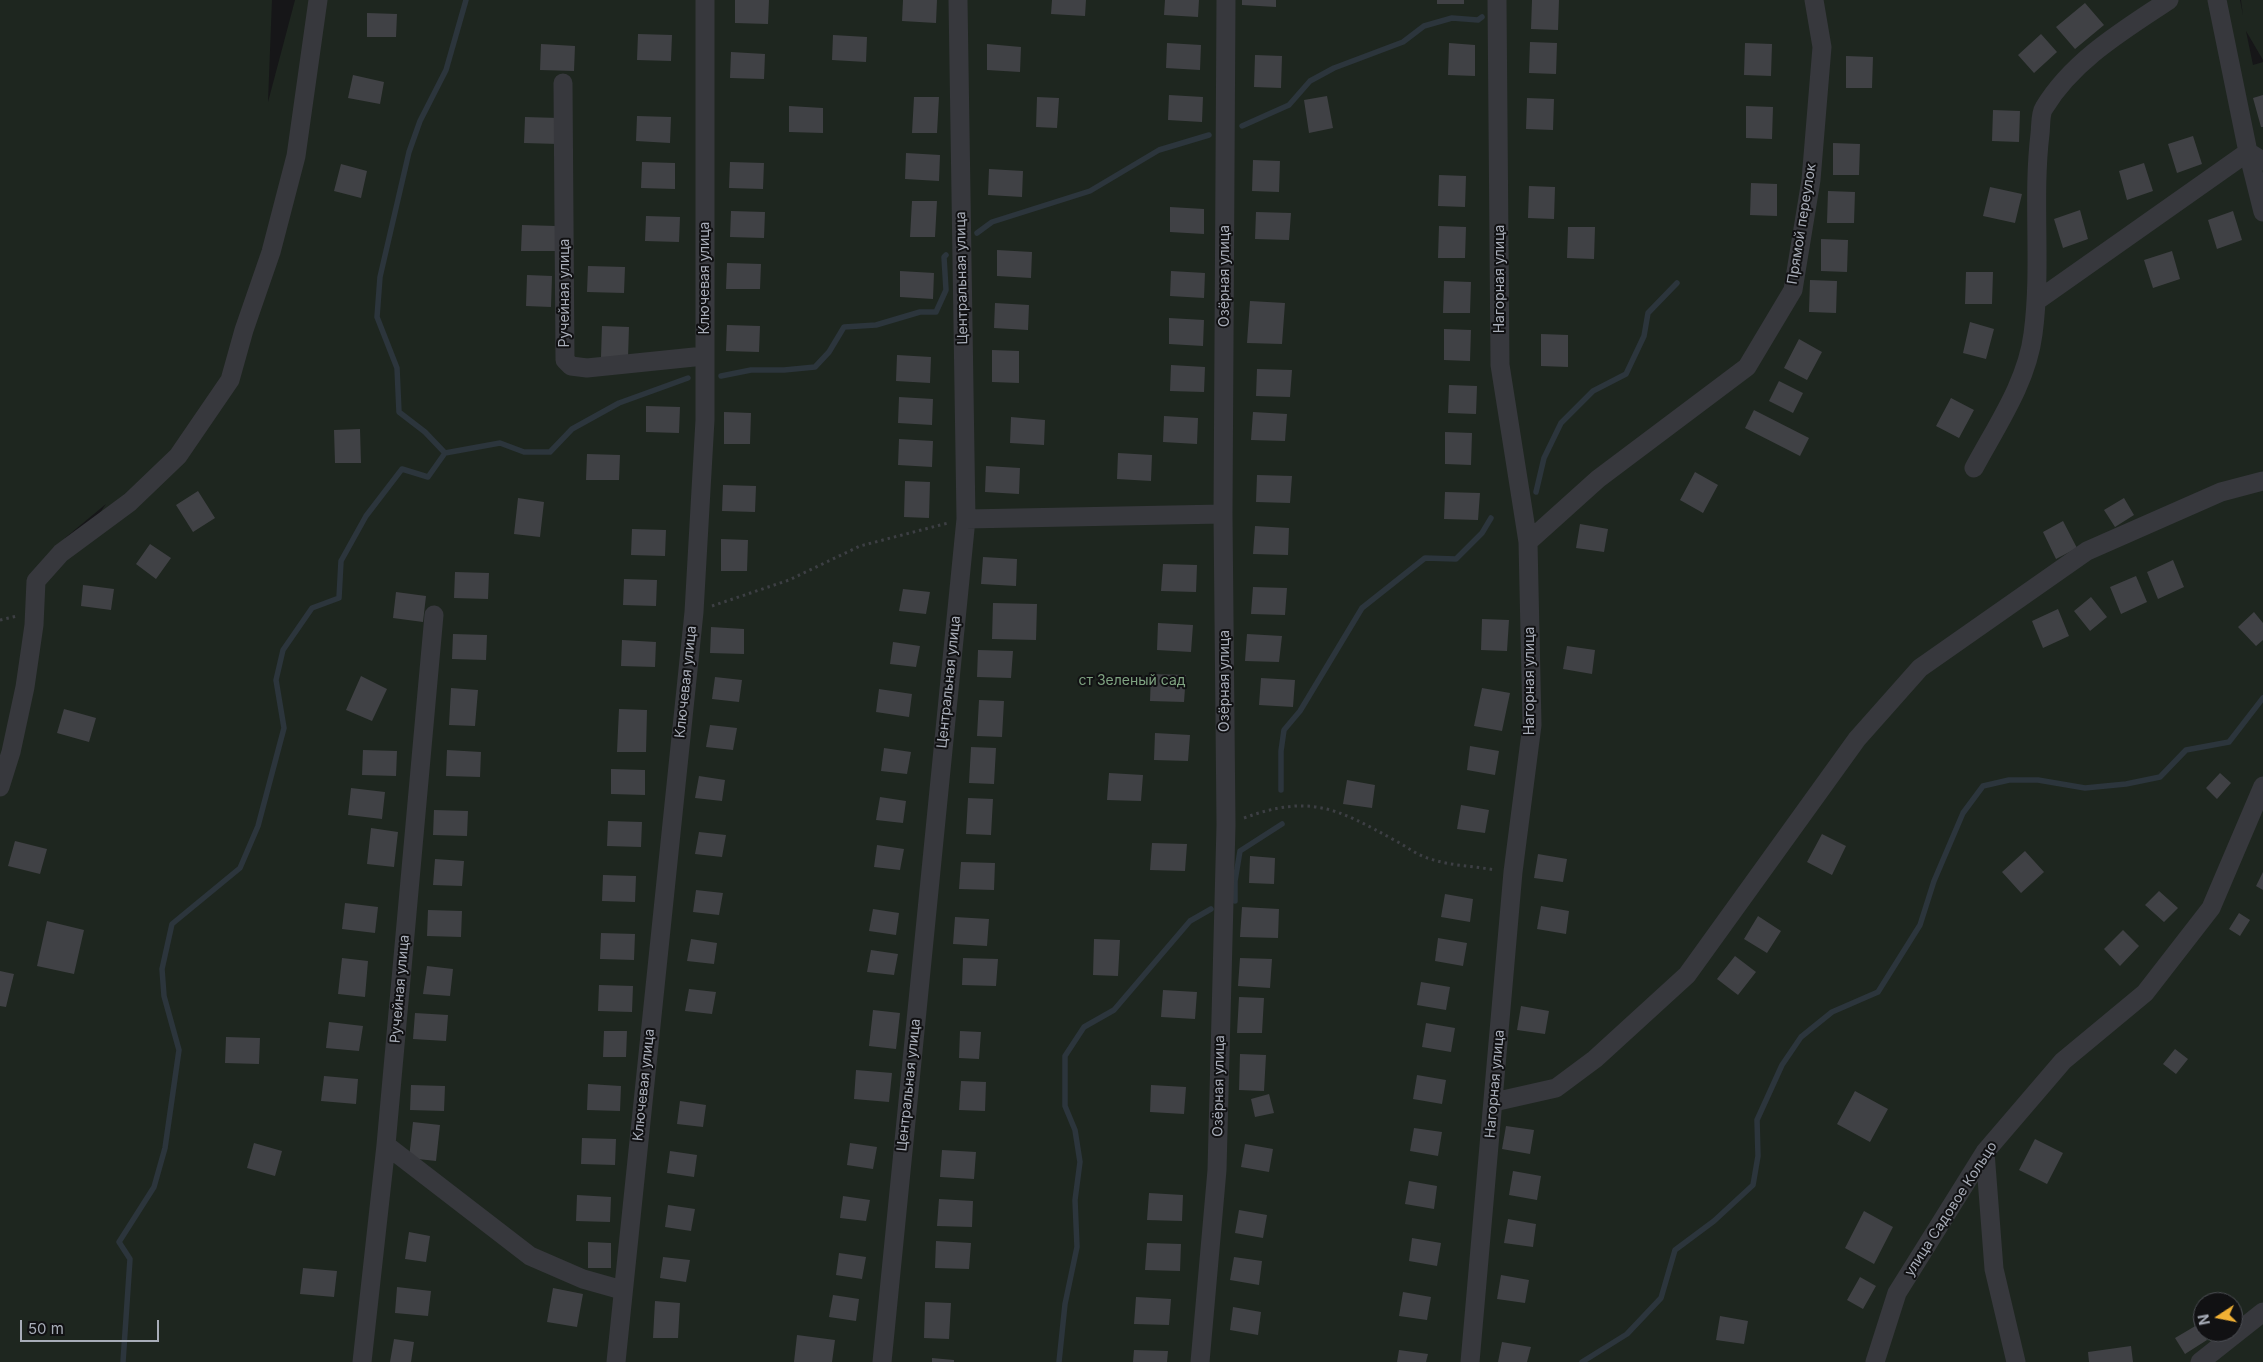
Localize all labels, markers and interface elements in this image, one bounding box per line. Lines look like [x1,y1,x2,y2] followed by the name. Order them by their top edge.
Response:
[1784,162,1820,286] street label: Прямой переулок
[952,211,972,345] street label: Центральная улица
[697,222,713,334] street label: Ключевая улица
[1217,225,1233,327] street label: Озёрная улица
[1492,225,1508,333] street label: Нагорная улица
[557,239,573,347] street label: Ручейная улица
[934,615,964,749] street label: Центральная улица
[672,625,700,739] street label: Ключевая улица
[1522,627,1538,735] street label: Нагорная улица
[1217,630,1233,732] street label: Озёрная улица
[1078,673,1186,689] park label: ст Зеленый сад
[387,934,413,1044] street label: Ручейная улица
[894,1018,924,1152] street label: Центральная улица
[630,1028,658,1142] street label: Ключевая улица
[1482,1029,1508,1139] street label: Нагорная улица
[1210,1035,1228,1137] street label: Озёрная улица
[1901,1138,2001,1280] street label: улица Садовое Кольцо
[2193,1292,2243,1342] north arrow
[22,1310,161,1342] scale bar
[2194,1313,2213,1327] text: N
[28,1319,64,1338] text: 50 m

